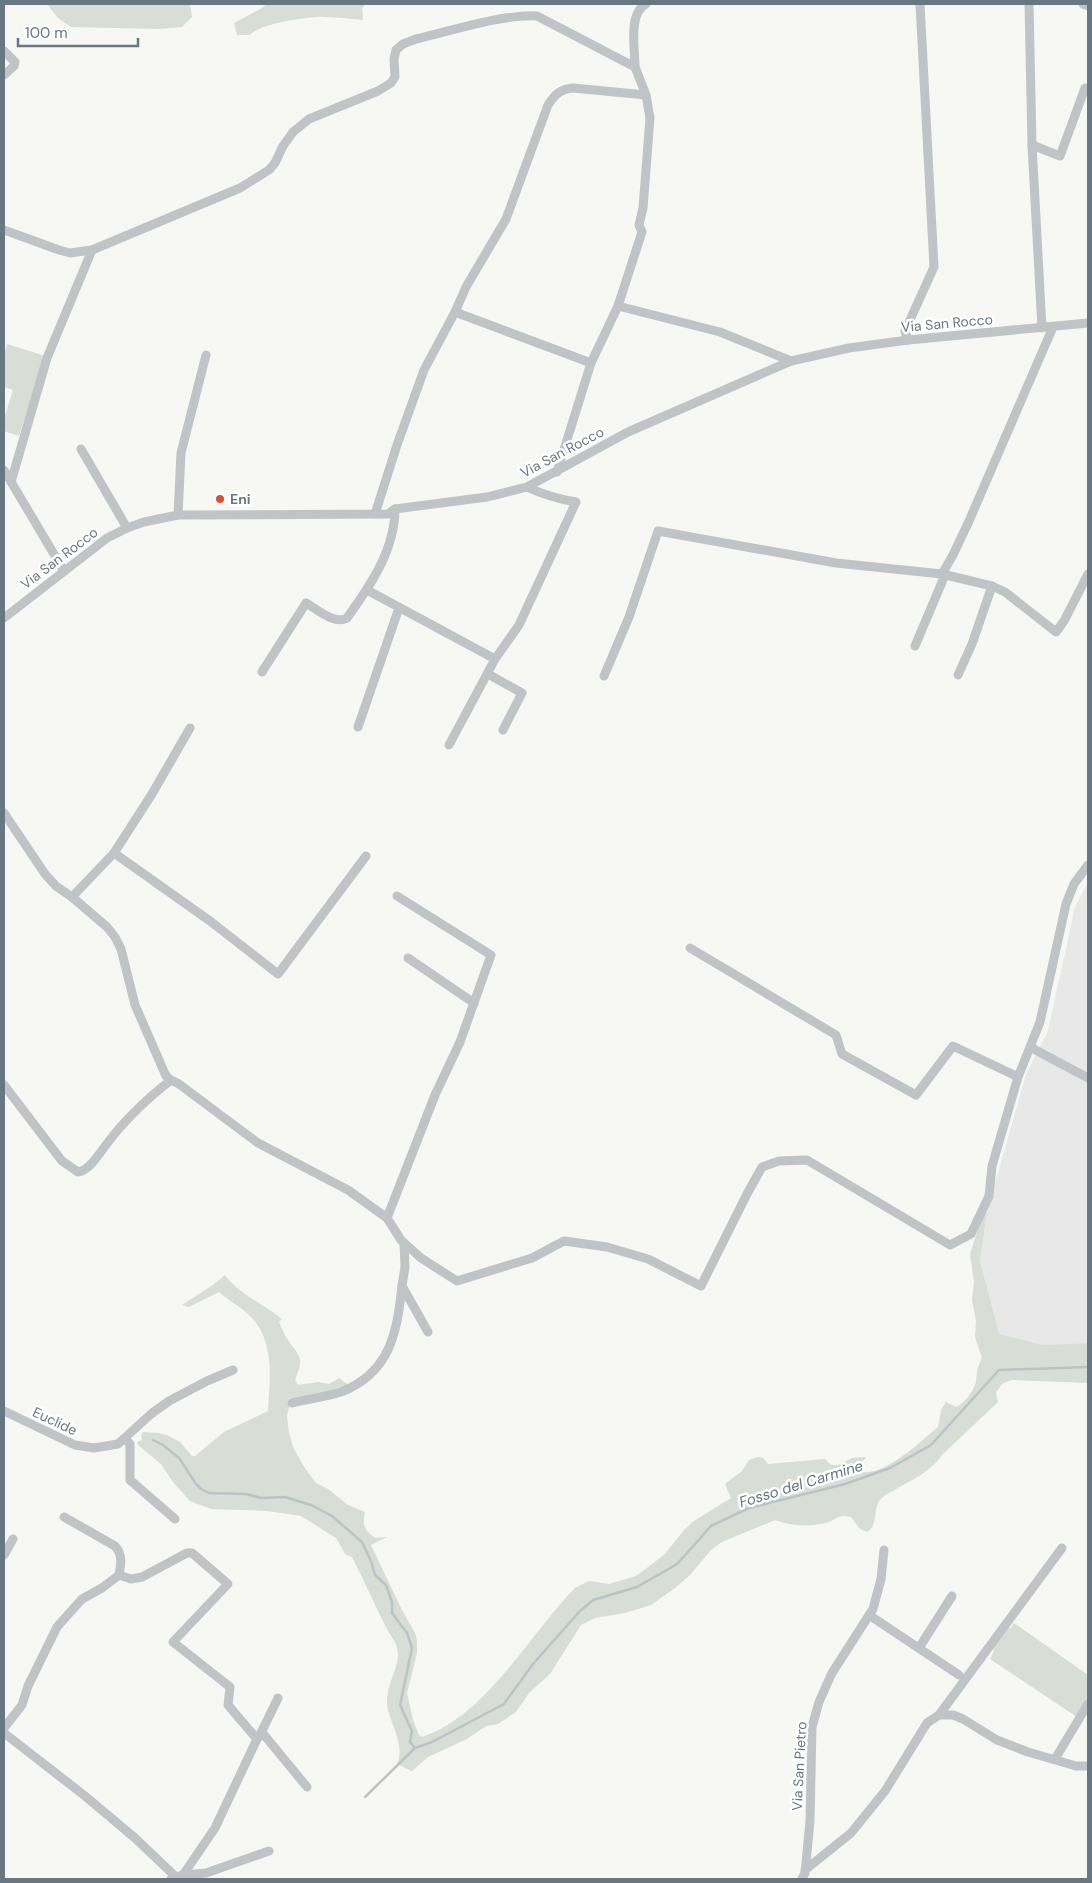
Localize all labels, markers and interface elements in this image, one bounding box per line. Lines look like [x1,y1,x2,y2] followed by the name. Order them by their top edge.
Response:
[18,15,138,47] scale bar
[25,23,68,43] text: 100 m
[900,310,994,336] street label: Via San Rocco
[517,422,607,482] street label: Via San Rocco
[230,490,251,508] place label: Eni
[214,493,226,505] marker: Eni
[17,523,101,593] street label: Via San Rocco
[30,1403,80,1439] street label: Euclide
[737,1456,866,1512] water label: Fosso del Carmine
[788,1721,810,1811] street label: Via San Pietro

